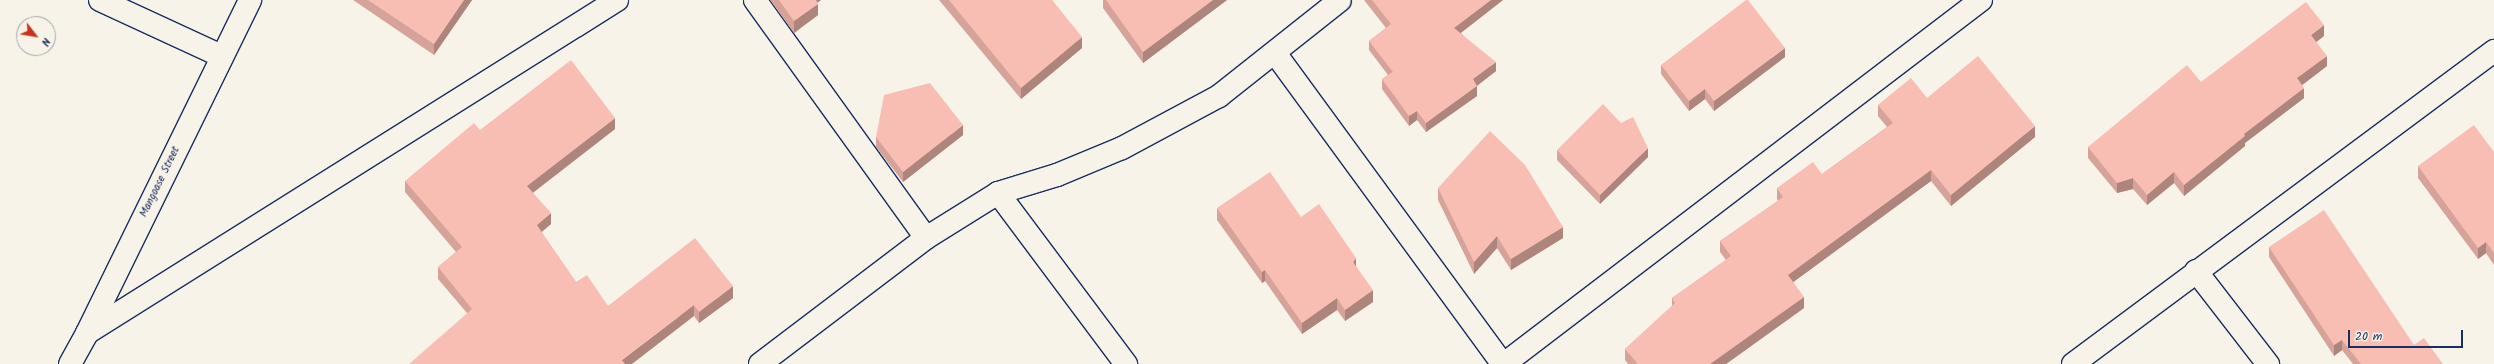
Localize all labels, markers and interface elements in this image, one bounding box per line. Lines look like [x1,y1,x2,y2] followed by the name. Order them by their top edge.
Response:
[16,16,56,56] north arrow
[36,34,55,49] text: N
[137,144,183,220] street label: Mangoase Street
[2350,322,2465,348] scale bar
[2355,327,2382,346] text: 20 m

